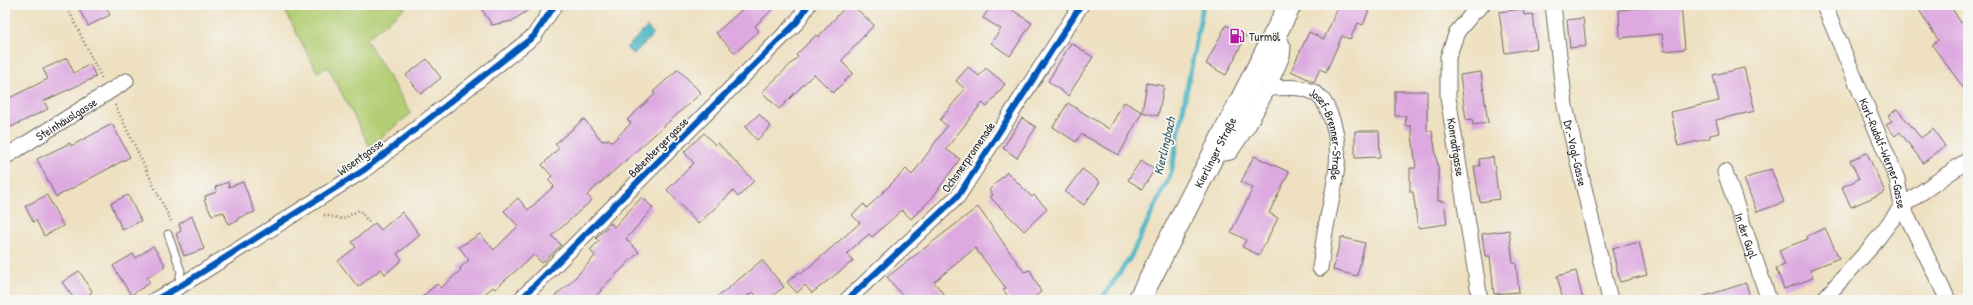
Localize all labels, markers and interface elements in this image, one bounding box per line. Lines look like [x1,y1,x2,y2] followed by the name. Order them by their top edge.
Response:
[1228,27,1246,45] fuel station icon: Turmöl
[1249,28,1281,45] place label: Turmöl
[1307,83,1346,182] street label: Josef-Brenner-Straße
[32,93,100,144] street label: Steinhäuslgasse
[1855,95,1911,210] street label: Karl-Rudolf-Werner-Gasse
[624,113,692,181] street label: Babenbergergasse
[1149,114,1181,177] water label: Kierlingbach
[1189,114,1240,191] street label: Kierlinger Straße
[1443,117,1469,178] street label: Konradtgasse
[937,118,999,196] street label: Ochsnerpromenade
[1560,118,1592,188] street label: Dr.-Vogl-Gasse
[334,134,387,179] street label: Wisentgasse
[1731,210,1763,261] street label: In der Gugl

